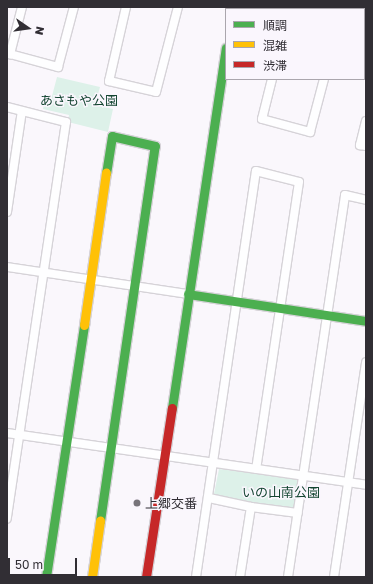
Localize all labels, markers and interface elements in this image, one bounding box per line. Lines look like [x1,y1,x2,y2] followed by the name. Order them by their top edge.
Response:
[8,8,48,48] north arrow
[225,8,365,80] legend
[263,18,287,33] text: 順調
[33,25,47,36] text: N
[263,38,287,53] text: 混雑
[263,58,287,73] text: 渋滞
[40,92,118,108] park label: あさもや公園
[242,484,320,500] park label: いの山南公園
[145,495,197,511] place label: 上郷交番
[132,498,142,508] marker: 上郷交番
[10,550,79,576] scale bar
[15,557,43,572] text: 50 m

